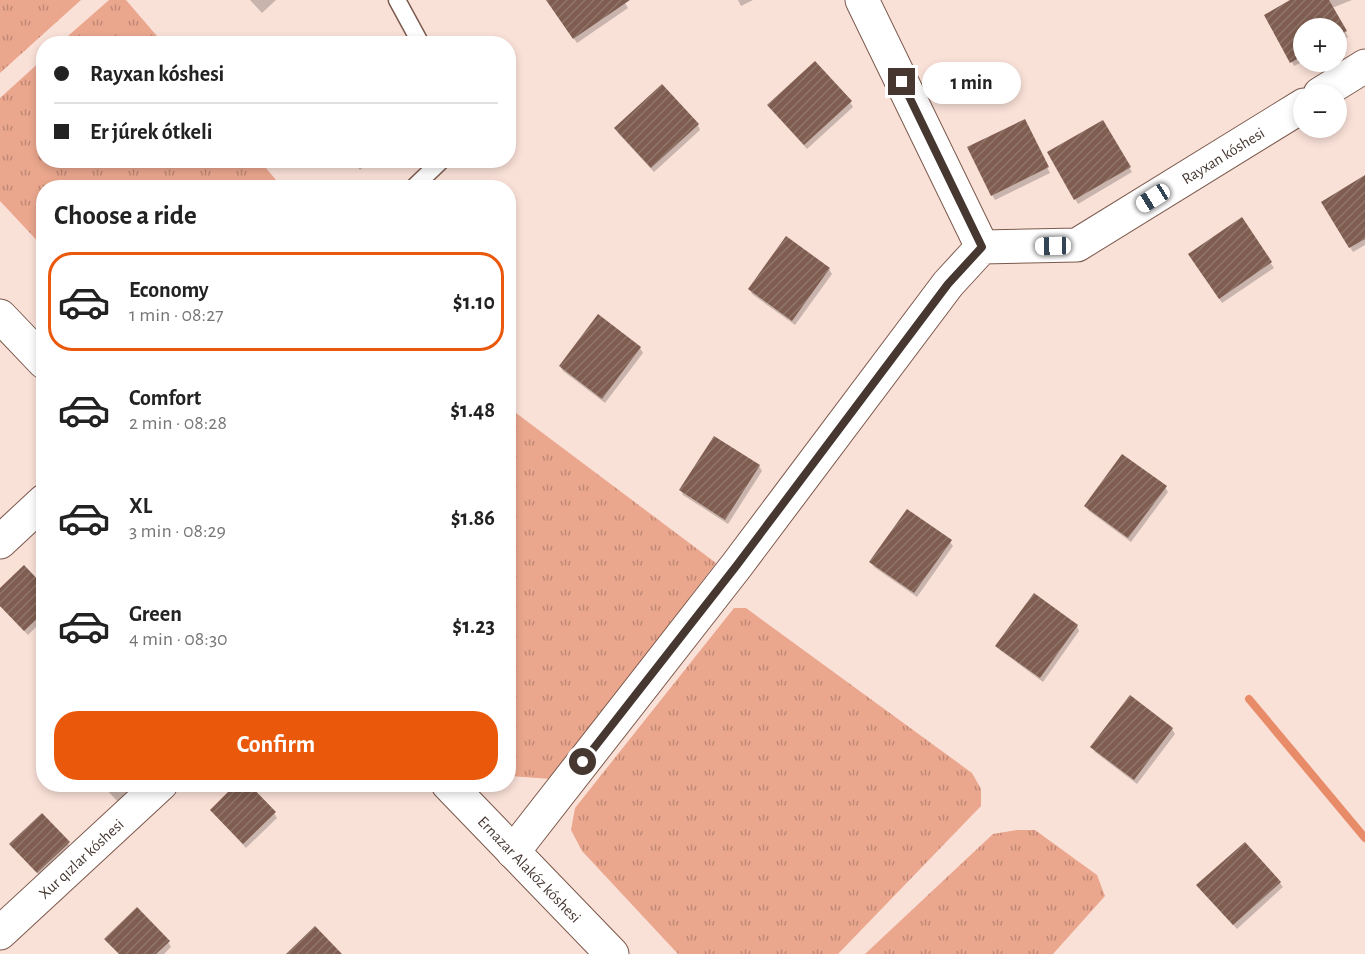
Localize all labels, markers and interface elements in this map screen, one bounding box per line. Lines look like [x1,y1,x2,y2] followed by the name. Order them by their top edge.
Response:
[1293,18,1347,138] map controls
[1293,18,1347,72] button: +
[923,61,1022,103] callout: 1 min
[90,63,224,85] text: Rayxan kóshesi
[888,68,915,95] route end
[950,73,993,93] text: 1 min
[1293,84,1347,138] button: −
[90,121,212,143] text: Er júrek ótkeli
[1179,125,1267,187] street label: Rayxan kóshesi
[1133,181,1173,215] car
[54,202,197,229] text: Choose a ride
[1035,237,1071,255] car
[57,275,111,329] icon: car
[129,279,209,301] text: Economy
[453,291,495,313] text: $1.10
[129,305,224,325] text: 1 min · 08:27
[57,383,111,437] icon: car
[129,387,201,409] text: Comfort
[450,399,495,421] text: $1.48
[129,413,227,433] text: 2 min · 08:28
[57,491,111,545] icon: car
[129,495,152,517] text: XL
[451,507,495,529] text: $1.86
[129,521,226,541] text: 3 min · 08:29
[57,599,111,653] icon: car
[129,603,182,625] text: Green
[452,615,495,637] text: $1.23
[129,629,228,649] text: 4 min · 08:30
[54,711,498,780] button: Confirm
[569,748,596,775] route start
[475,813,584,926] street label: Ernazar Alakóz kóshesi
[36,816,127,902] street label: Xur qızlar kóshesi

